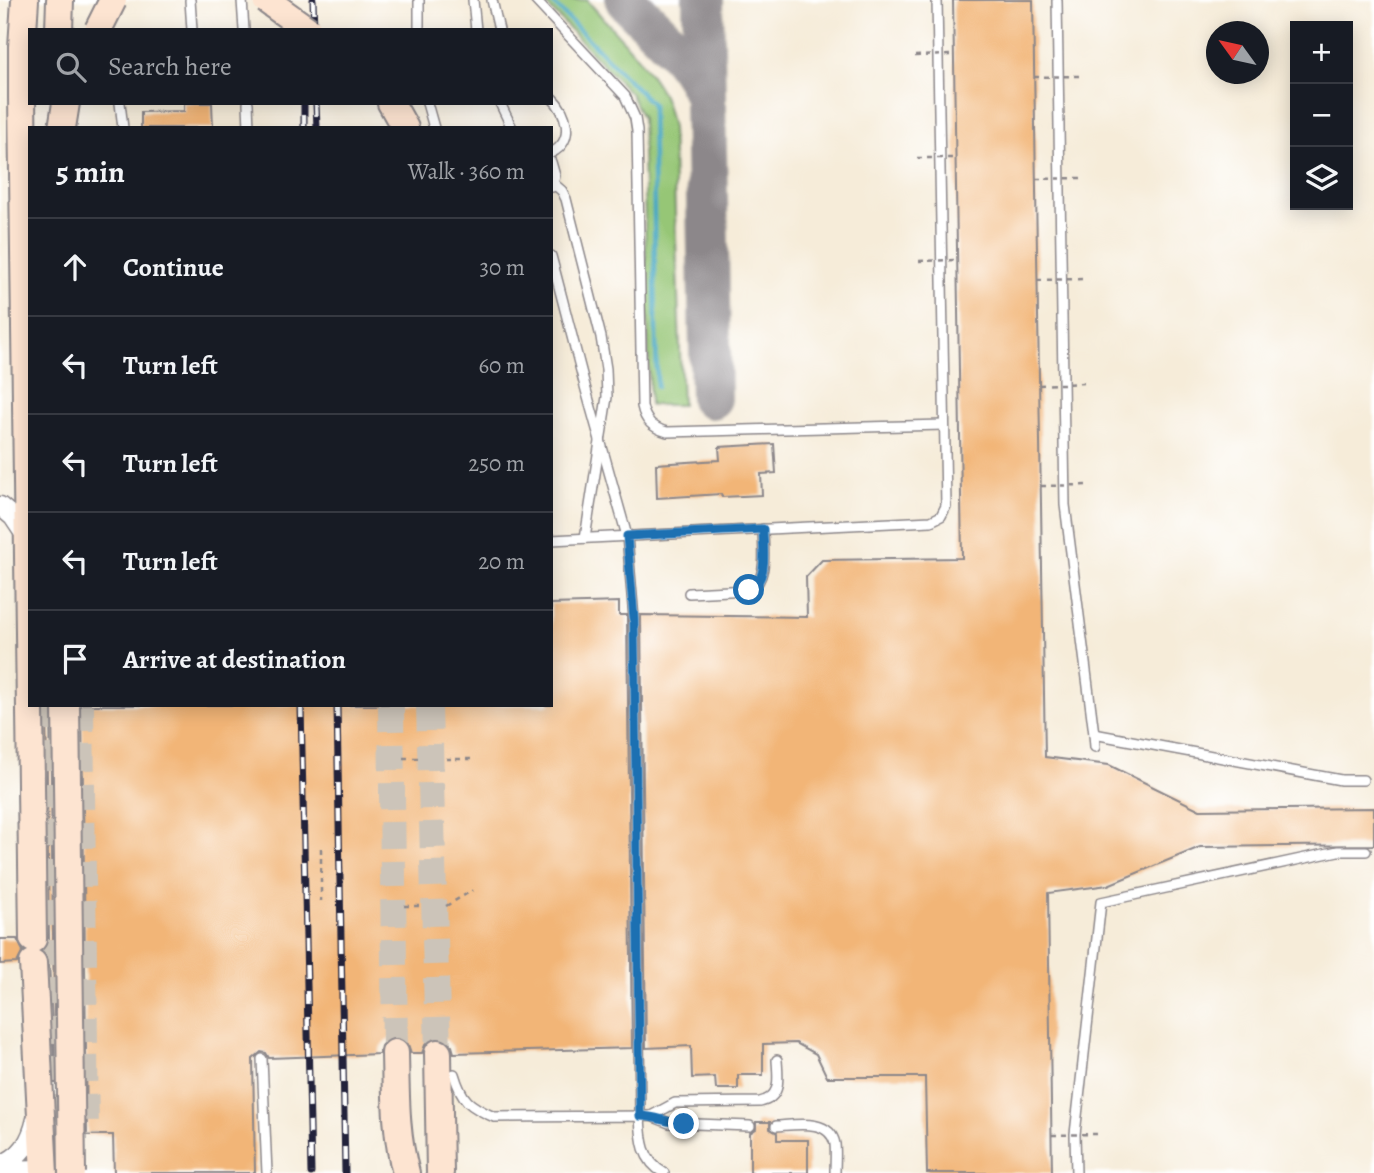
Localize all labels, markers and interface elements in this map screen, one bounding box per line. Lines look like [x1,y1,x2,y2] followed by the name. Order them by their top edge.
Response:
[1206,21,1269,84] north arrow
[1290,21,1353,210] map controls
[1290,21,1353,84] button: +
[28,28,553,105] search box
[52,48,90,86] icon: search
[108,49,232,84] text: Search here
[1290,84,1353,147] button: −
[1290,147,1353,210] button: layers
[56,152,125,192] text: 5 min
[408,156,525,187] text: Walk · 360 m
[56,248,94,286] icon: ahead
[123,250,224,285] text: Continue
[479,252,525,283] text: 30 m
[56,346,94,384] icon: left
[123,348,218,383] text: Turn left
[478,350,525,381] text: 60 m
[56,444,94,482] icon: left
[123,446,218,481] text: Turn left
[468,448,525,479] text: 250 m
[56,542,94,580] icon: left
[123,544,218,579] text: Turn left
[478,546,525,577] text: 20 m
[733,574,764,605] route start
[56,640,94,678] icon: arrive
[123,642,346,677] text: Arrive at destination
[668,1108,699,1139] route end

